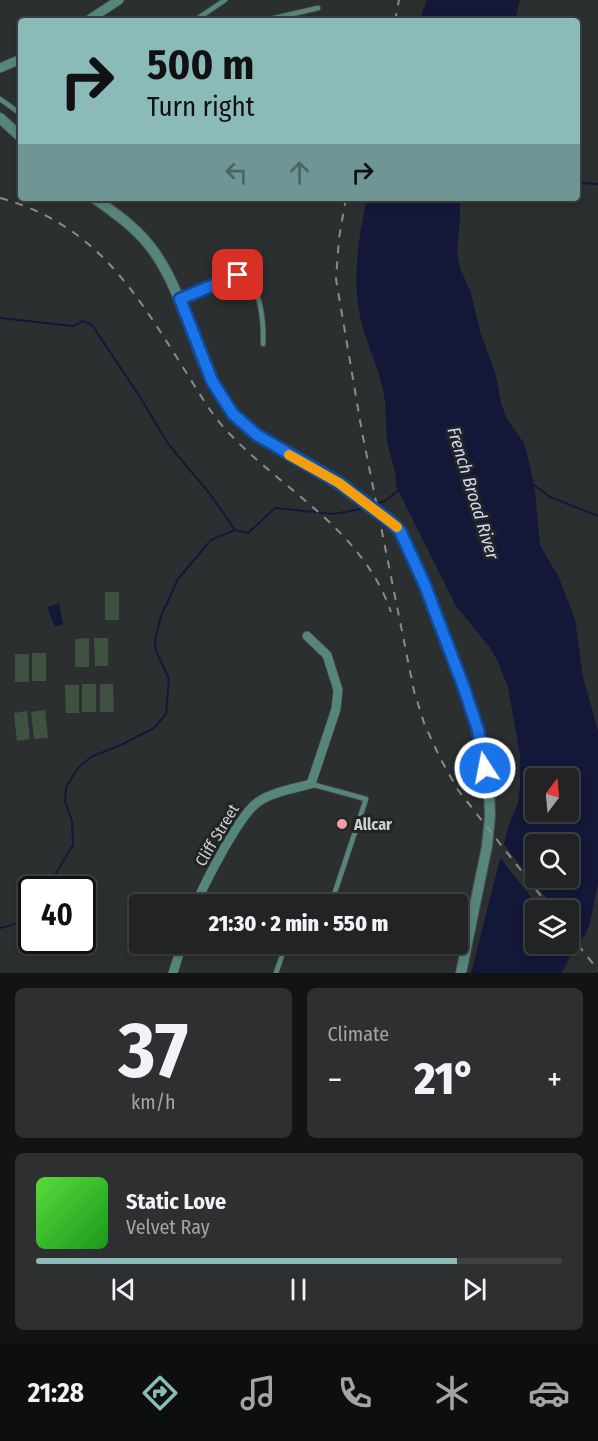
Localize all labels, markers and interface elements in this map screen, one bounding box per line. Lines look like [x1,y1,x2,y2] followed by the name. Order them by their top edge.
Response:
[147,40,254,90] text: 500 m
[48,42,126,120] icon: right
[147,91,255,123] text: Turn right
[220,156,253,189] icon: left
[283,156,316,189] icon: ahead
[346,156,379,189] icon: right
[212,249,263,300] pin
[221,258,254,291] icon: arrive
[442,424,504,563] water label: French Broad River
[453,736,517,800] position arrow
[525,768,579,822] north arrow
[525,768,579,954] map controls
[191,800,243,870] street label: Cliff Street
[353,815,392,834] place label: Allcar
[335,817,349,831] marker: Allcar
[525,834,579,888] button: search
[18,876,96,954] speed limit sign: 40
[525,900,579,954] button: layers
[209,910,388,937] text: 21:30 · 2 min · 550 m
[118,1004,188,1098] text: 37
[328,1022,389,1046] text: Climate
[414,1052,475,1106] text: 21°
[328,1060,342,1100] text: −
[547,1060,562,1100] text: +
[131,1090,176,1114] text: km/h
[126,1188,226,1215] text: Static Love
[126,1215,210,1239] text: Velvet Ray
[107,1273,140,1306] icon: previous
[282,1273,315,1306] icon: pause
[458,1273,491,1306] icon: next
[139,1372,181,1414] icon: directions
[237,1372,279,1414] icon: music
[334,1372,376,1414] icon: phone
[431,1372,473,1414] icon: climate
[528,1372,570,1414] icon: car
[28,1377,84,1409] text: 21:28

